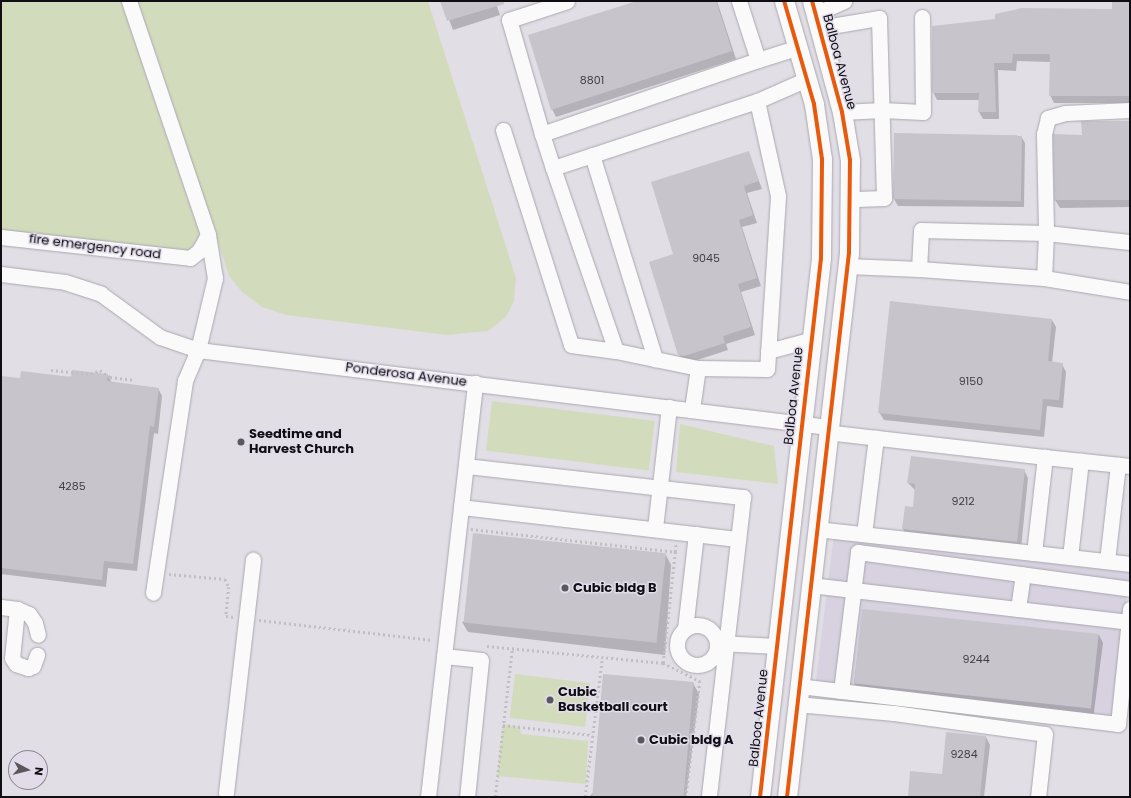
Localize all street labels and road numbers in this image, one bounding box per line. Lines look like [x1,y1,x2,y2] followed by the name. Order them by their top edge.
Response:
[819,13,859,111] street label: Balboa Avenue
[28,231,162,263] street label: fire emergency road
[781,346,807,446] street label: Balboa Avenue
[344,360,468,390] street label: Ponderosa Avenue
[746,668,772,768] street label: Balboa Avenue

